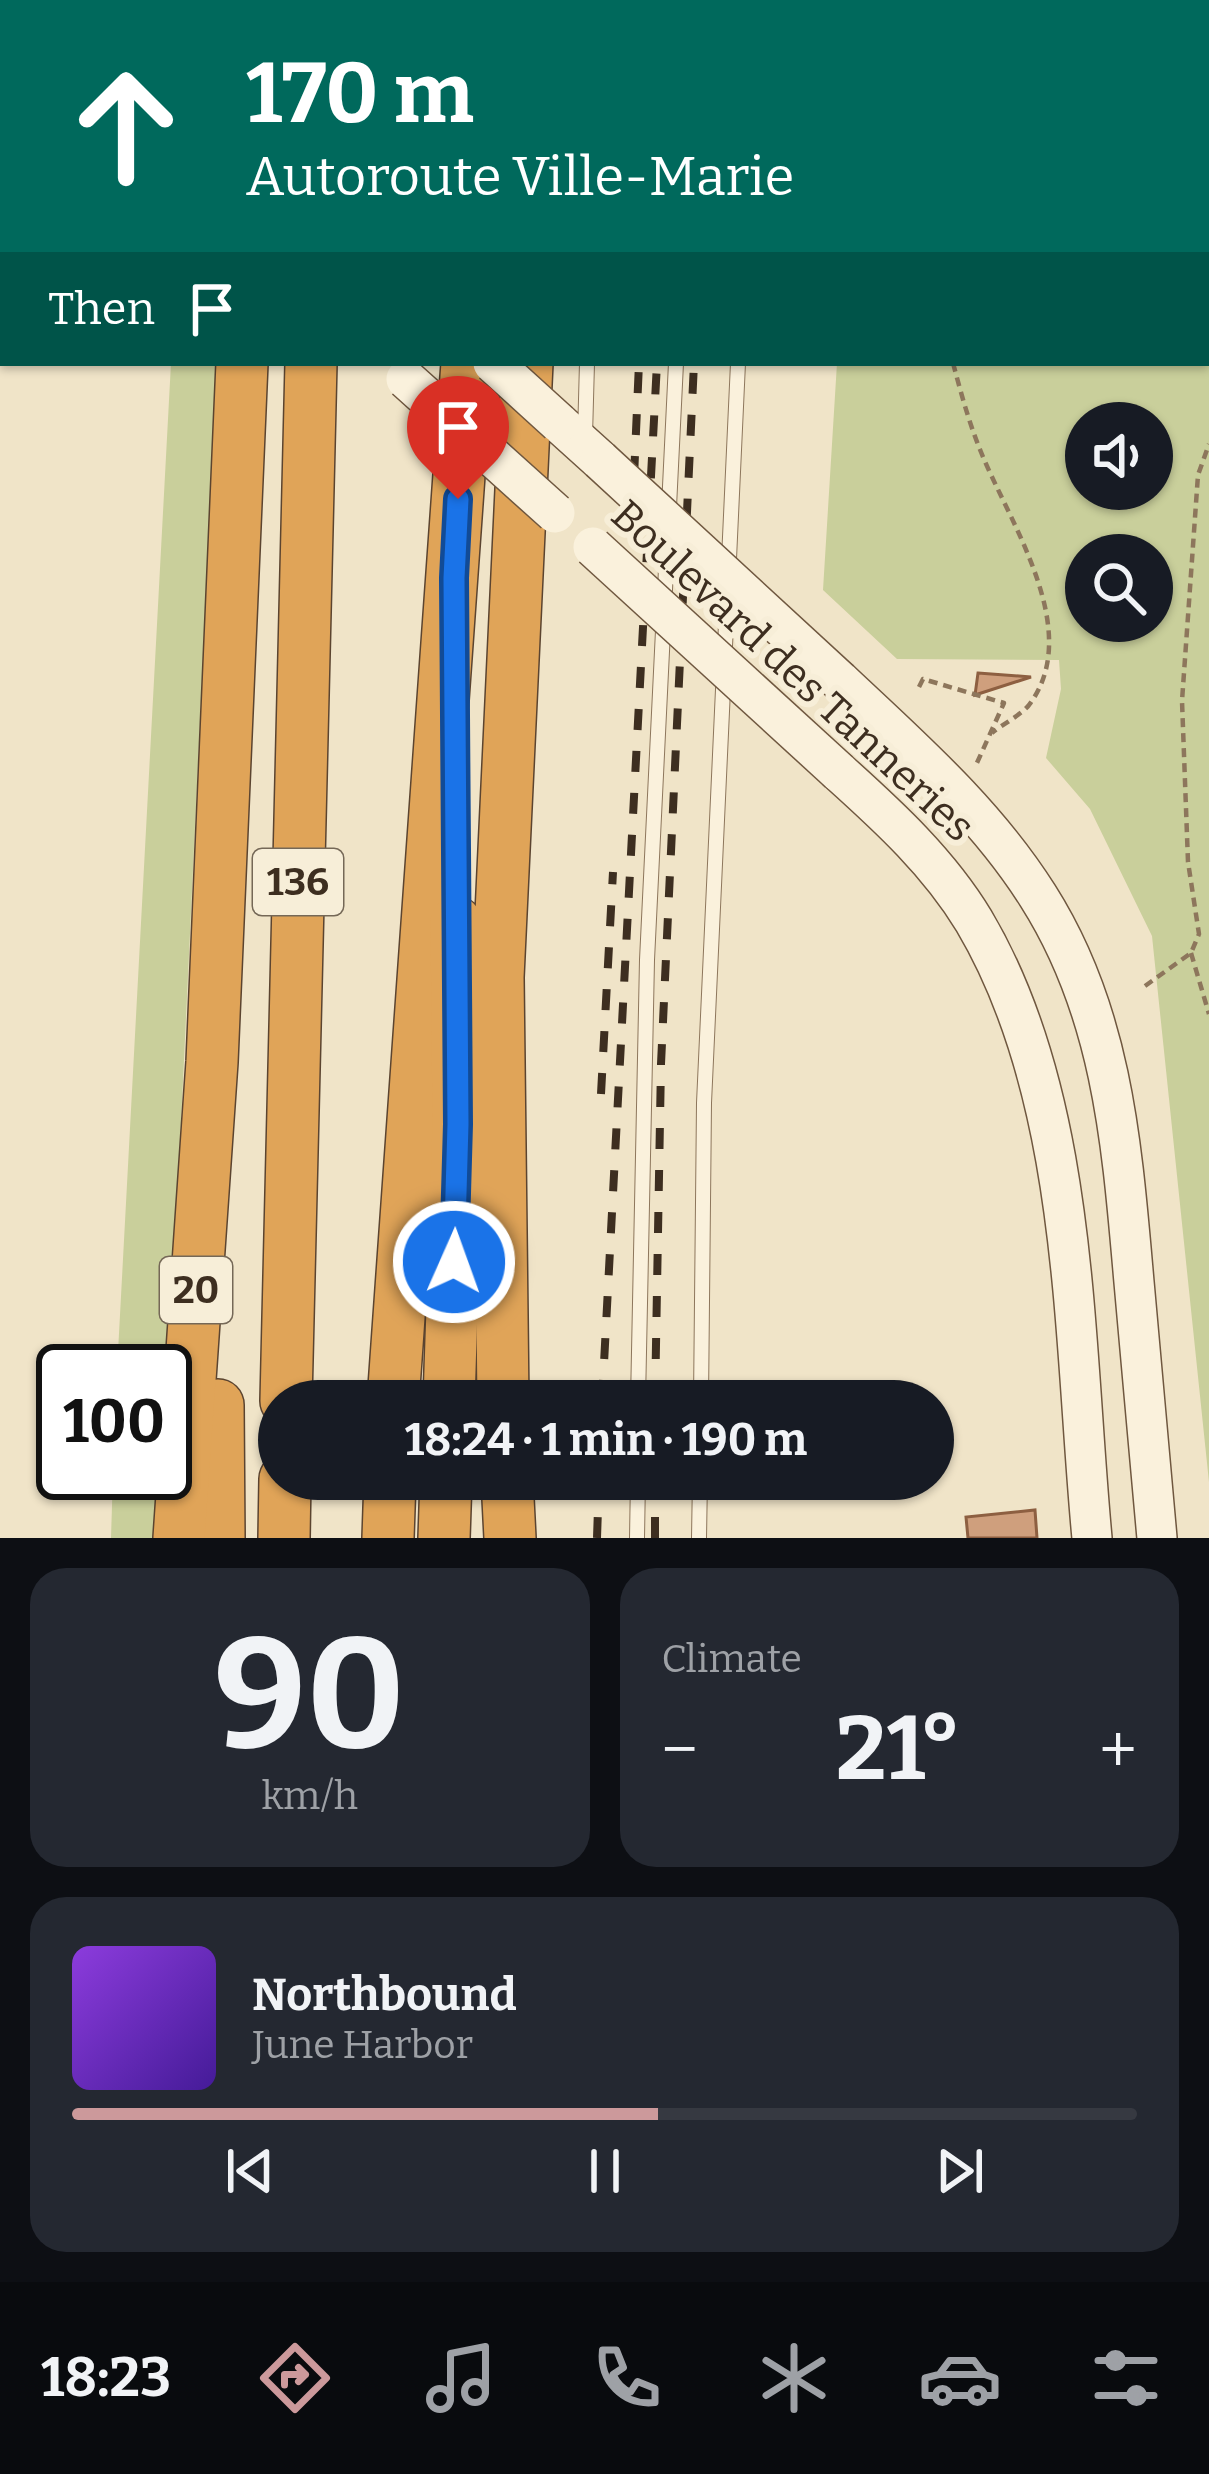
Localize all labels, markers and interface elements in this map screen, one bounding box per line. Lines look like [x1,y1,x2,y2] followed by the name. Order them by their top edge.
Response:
[246,43,474,144] text: 170 m
[48,48,204,204] icon: ahead
[246,145,794,209] text: Autoroute Ville-Marie
[179,276,245,342] icon: arrive
[48,282,155,336] text: Then
[407,376,509,499] pin
[425,394,491,460] icon: arrive
[1065,402,1173,642] map controls
[1065,402,1173,510] button: sound
[601,490,985,852] street label: Boulevard des Tanneries
[1065,534,1173,642] button: search
[253,849,343,915] road number: 136
[391,1199,517,1325] position arrow
[160,1257,232,1323] road number: 20
[36,1344,192,1500] speed limit sign: 100
[405,1413,807,1467] text: 18:24 · 1 min · 190 m
[214,1601,405,1788] text: 90
[662,1636,802,1682] text: Climate
[836,1695,961,1803] text: 21°
[662,1710,698,1789] text: −
[1099,1710,1137,1789] text: +
[261,1773,358,1819] text: km/h
[252,1968,517,2022] text: Northbound
[252,2022,473,2068] text: June Harbor
[217,2138,283,2204] icon: previous
[572,2138,638,2204] icon: pause
[927,2138,993,2204] icon: next
[253,2336,337,2420] icon: directions
[419,2336,503,2420] icon: music
[585,2336,669,2420] icon: phone
[752,2336,836,2420] icon: climate
[918,2336,1002,2420] icon: car
[1084,2336,1168,2420] icon: filters
[41,2346,171,2410] text: 18:23

